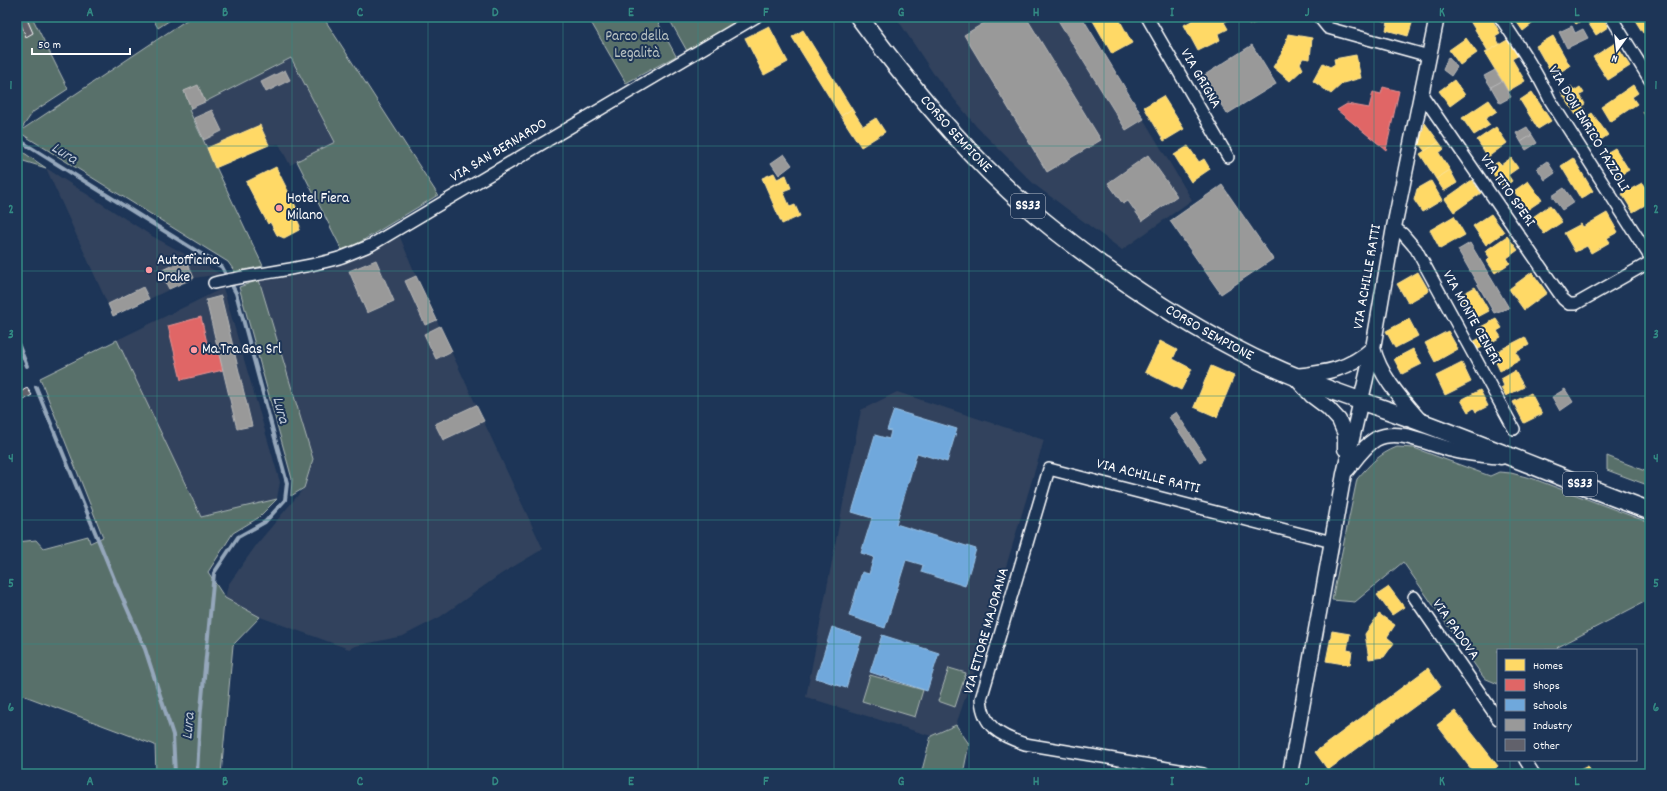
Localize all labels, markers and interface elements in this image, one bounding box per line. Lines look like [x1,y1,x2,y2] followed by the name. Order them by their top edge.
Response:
[86,4,94,23] text: A
[222,4,228,23] text: B
[357,4,364,23] text: C
[492,4,499,23] text: D
[628,4,635,23] text: E
[763,4,769,23] text: F
[898,4,905,23] text: G
[1033,4,1040,23] text: H
[1170,4,1175,23] text: I
[1305,4,1310,23] text: J
[1439,4,1445,23] text: K
[1574,4,1580,23] text: L
[605,26,670,65] park label: Parco della Legalità
[32,30,130,56] scale bar
[1597,30,1637,70] north arrow
[38,37,61,54] text: 50 m
[1174,45,1226,113] street label: VIA GRIGNA
[1610,49,1620,66] text: N
[1542,62,1634,196] street label: VIA DON ENRICO TAZZOLI
[10,77,13,96] text: 1
[1655,77,1658,96] text: 1
[914,91,997,179] street label: CORSO SEMPIONE
[446,113,552,189] street label: VIA SAN BERNARDO
[47,137,83,172] water label: Lura
[1474,150,1540,232] street label: VIA TITO SPERI
[287,188,350,227] place label: Hotel Fiera Milano
[1011,194,1045,218] road number: SS33
[8,201,14,220] text: 2
[1653,201,1659,220] text: 2
[274,203,284,213] marker: Hotel Fiera Milano
[1348,223,1388,331] street label: VIA ACHILLE RATTI
[157,250,220,289] place label: Autofficina Drake
[144,265,154,275] marker: Autofficina Drake
[1436,267,1506,370] street label: VIA MONTE CENERI
[1160,300,1257,367] street label: CORSO SEMPIONE
[8,326,14,345] text: 3
[1653,326,1659,345] text: 3
[202,339,282,361] place label: Ma.Tra.Gas Srl
[189,345,199,355] marker: Ma.Tra.Gas Srl
[265,394,295,427] water label: Lura
[8,450,14,469] text: 4
[1653,450,1659,469] text: 4
[1094,453,1202,501] street label: VIA ACHILLE RATTI
[1563,472,1597,496] road number: SS33
[958,565,1016,697] street label: VIA ETTORE MAJORANA
[8,575,14,594] text: 5
[1653,575,1659,594] text: 5
[1426,595,1484,665] street label: VIA PADOVA
[1497,649,1637,761] legend
[1533,658,1563,675] text: Homes
[1533,678,1560,695] text: Shops
[1533,698,1567,715] text: Schools
[8,699,15,718] text: 6
[1653,699,1660,718] text: 6
[176,710,202,740] water label: Lura
[1533,718,1573,735] text: Industry
[1533,738,1560,755] text: Other
[86,773,94,791] text: A
[222,773,228,791] text: B
[357,773,364,791] text: C
[492,773,499,791] text: D
[628,773,635,791] text: E
[763,773,769,791] text: F
[898,773,905,791] text: G
[1033,773,1040,791] text: H
[1170,773,1175,791] text: I
[1305,773,1310,791] text: J
[1439,773,1445,791] text: K
[1574,773,1580,791] text: L

